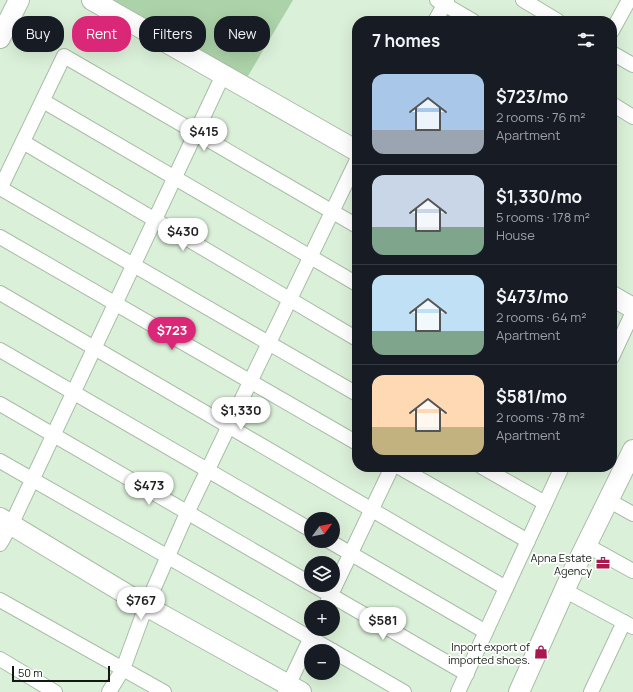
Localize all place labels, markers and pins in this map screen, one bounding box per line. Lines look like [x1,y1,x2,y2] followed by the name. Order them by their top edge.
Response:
[180,118,228,152] pin: $415
[159,218,207,252] pin: $430
[148,317,196,351] pin: $723
[208,397,274,431] pin: $1,330
[125,472,173,506] pin: $473
[530,550,593,578] place label: Apna Estate Agency
[595,555,611,571] office icon: Apna Estate Agency
[117,587,165,621] pin: $767
[359,607,407,641] pin: $581
[448,639,530,667] place label: Inport export of imported shoes.
[533,644,549,660] shop icon: Inport export of imported shoes.

